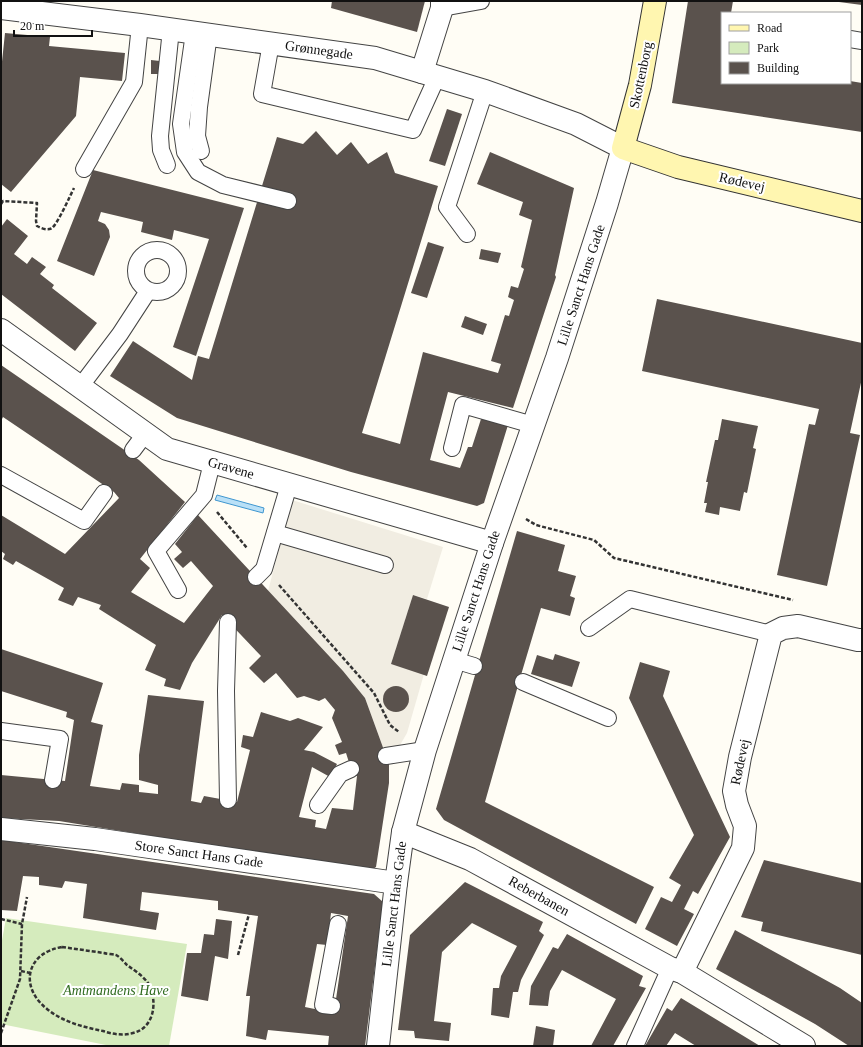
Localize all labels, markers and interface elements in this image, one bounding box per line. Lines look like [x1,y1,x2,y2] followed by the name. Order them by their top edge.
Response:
[14,12,92,38] scale bar
[721,12,851,84] legend
[20,19,45,33] text: 20 m
[757,21,782,35] text: Road
[284,38,354,62] street label: Grønnegade
[627,40,655,110] street label: Skottenborg
[757,41,779,55] text: Park
[757,61,799,75] text: Building
[718,169,766,195] street label: Rødevej
[554,223,608,347] street label: Lille Sanct Hans Gade
[206,454,256,482] street label: Gravene
[449,529,503,653] street label: Lille Sanct Hans Gade
[728,738,752,786] street label: Rødevej
[134,838,264,870] street label: Store Sanct Hans Gade
[379,840,409,968] street label: Lille Sanct Hans Gade
[506,873,572,919] street label: Reberbanen
[62,983,169,998] park label: Amtmandens Have

